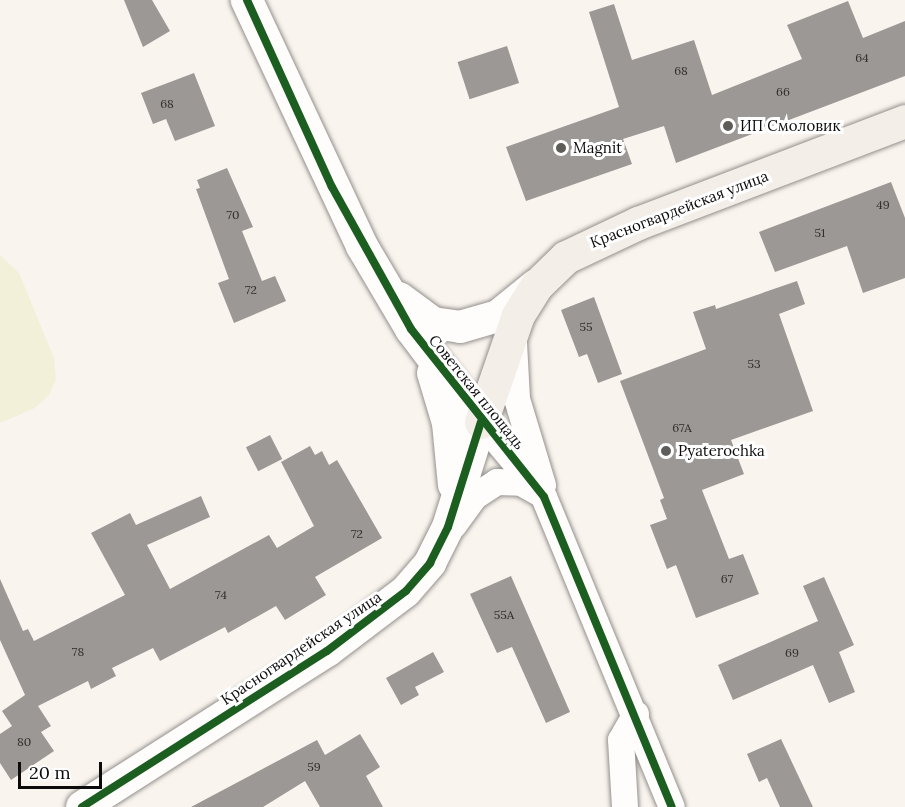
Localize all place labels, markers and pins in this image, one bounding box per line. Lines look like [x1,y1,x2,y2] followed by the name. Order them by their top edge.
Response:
[740,117,840,135] place label: ИП Смоловик
[721,119,735,133] marker: ИП Смоловик
[573,139,622,157] place label: Magnit
[554,141,568,155] marker: Magnit
[678,442,765,460] place label: Pyaterochka
[659,444,673,458] marker: Pyaterochka

